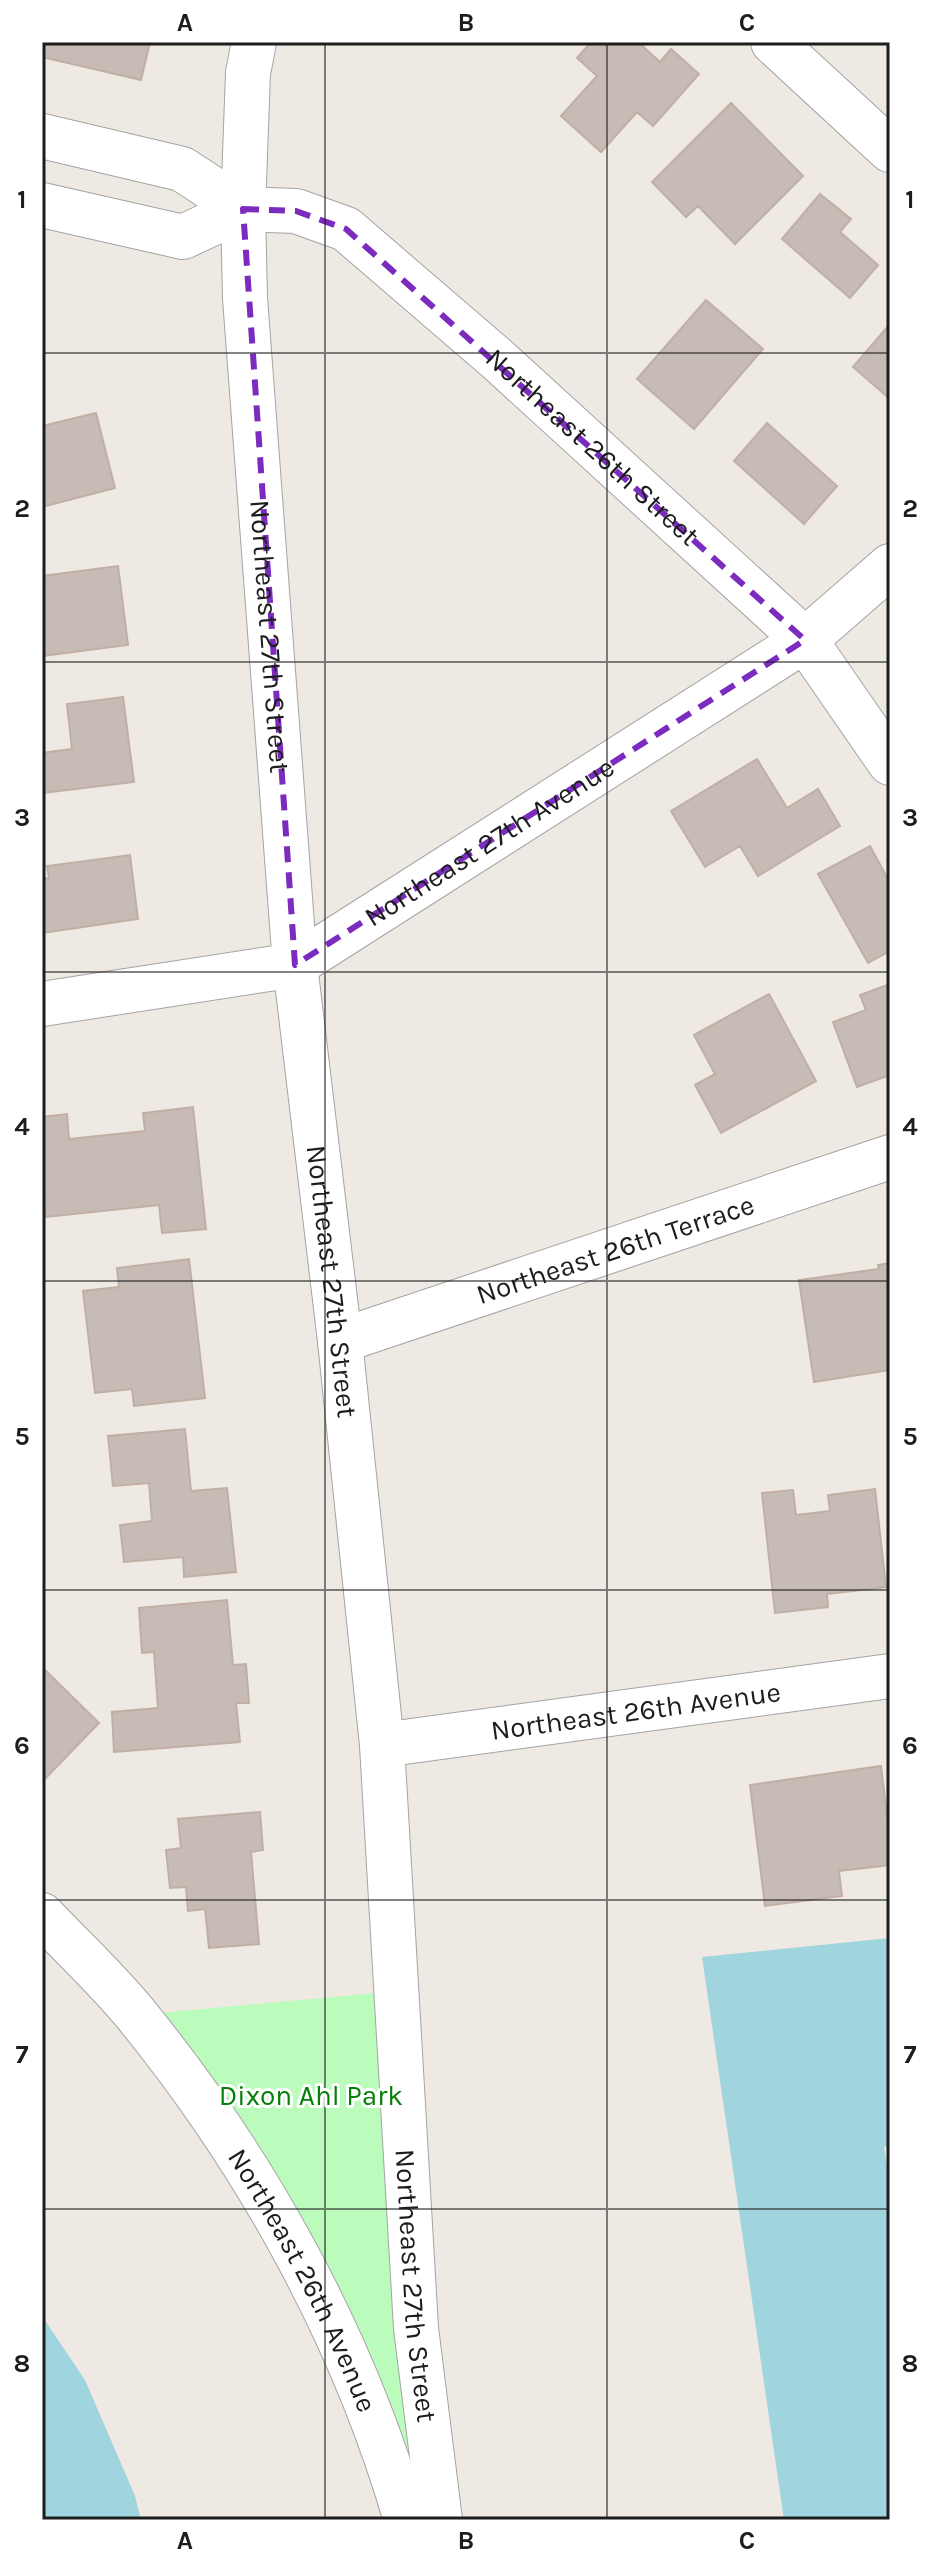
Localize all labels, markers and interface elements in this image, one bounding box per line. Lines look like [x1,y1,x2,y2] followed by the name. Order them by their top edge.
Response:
[177,7,193,38] text: A
[458,7,474,38] text: B
[739,7,755,38] text: C
[17,184,27,215] text: 1
[905,184,915,215] text: 1
[479,341,706,552] street label: Northeast 26th Street
[14,493,30,524] text: 2
[902,493,918,524] text: 2
[244,498,297,774] street label: Northeast 27th Street
[358,750,620,933] street label: Northeast 27th Avenue
[14,802,30,833] text: 3
[902,802,918,833] text: 3
[14,1111,30,1142] text: 4
[902,1111,918,1142] text: 4
[300,1143,364,1419] street label: Northeast 27th Street
[472,1187,758,1311] street label: Northeast 26th Terrace
[14,1421,30,1452] text: 5
[902,1421,918,1452] text: 5
[489,1675,783,1747] street label: Northeast 26th Avenue
[14,1730,30,1761] text: 6
[902,1730,918,1761] text: 6
[16,2039,29,2070] text: 7
[904,2039,917,2070] text: 7
[219,2079,403,2112] park label: Dixon Ahl Park
[221,2142,384,2417] street label: Northeast 26th Avenue
[389,2148,444,2424] street label: Northeast 27th Street
[14,2348,30,2379] text: 8
[902,2348,918,2379] text: 8
[177,2525,193,2556] text: A
[458,2525,474,2556] text: B
[739,2525,755,2556] text: C

